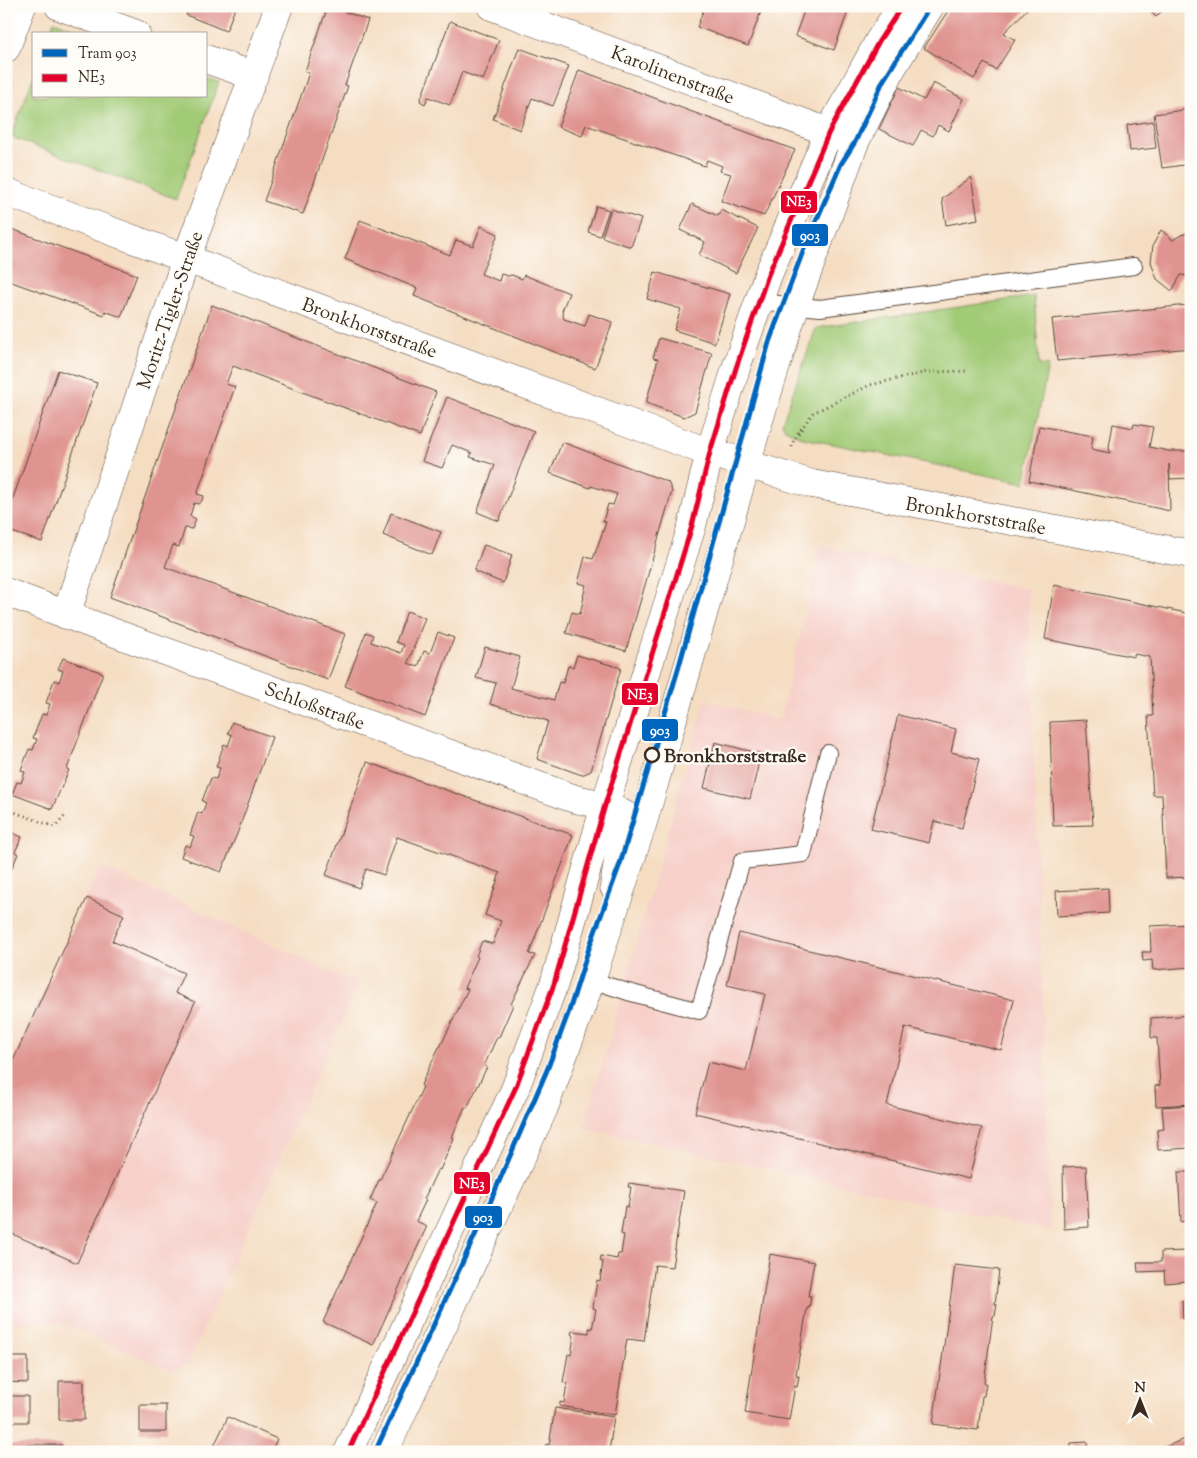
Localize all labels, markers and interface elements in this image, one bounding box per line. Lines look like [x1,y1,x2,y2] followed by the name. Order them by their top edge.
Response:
[32,32,208,98] legend
[606,40,738,112] street label: Karolinenstraße
[78,44,137,65] text: Tram 903
[78,68,105,89] text: NE3
[780,190,818,214] line badge: NE3
[786,193,812,213] text: NE3
[791,223,829,247] line badge: 903
[800,227,820,247] text: 903
[132,228,211,393] street label: Moritz-Tigler-Straße
[298,292,441,366] street label: Bronkhorststraße
[903,492,1048,543] street label: Bronkhorststraße
[260,677,368,738] street label: Schloßstraße
[621,682,659,706] line badge: NE3
[627,686,653,706] text: NE3
[641,718,679,742] line badge: 903
[650,722,670,742] text: 903
[664,744,806,771] place label: Bronkhorststraße
[644,747,660,763] marker: Bronkhorststraße
[453,1171,491,1195] line badge: NE3
[459,1175,485,1195] text: NE3
[464,1205,503,1229] line badge: 903
[473,1209,493,1229] text: 903
[1114,1376,1164,1426] north arrow
[1134,1379,1146,1399] text: N

